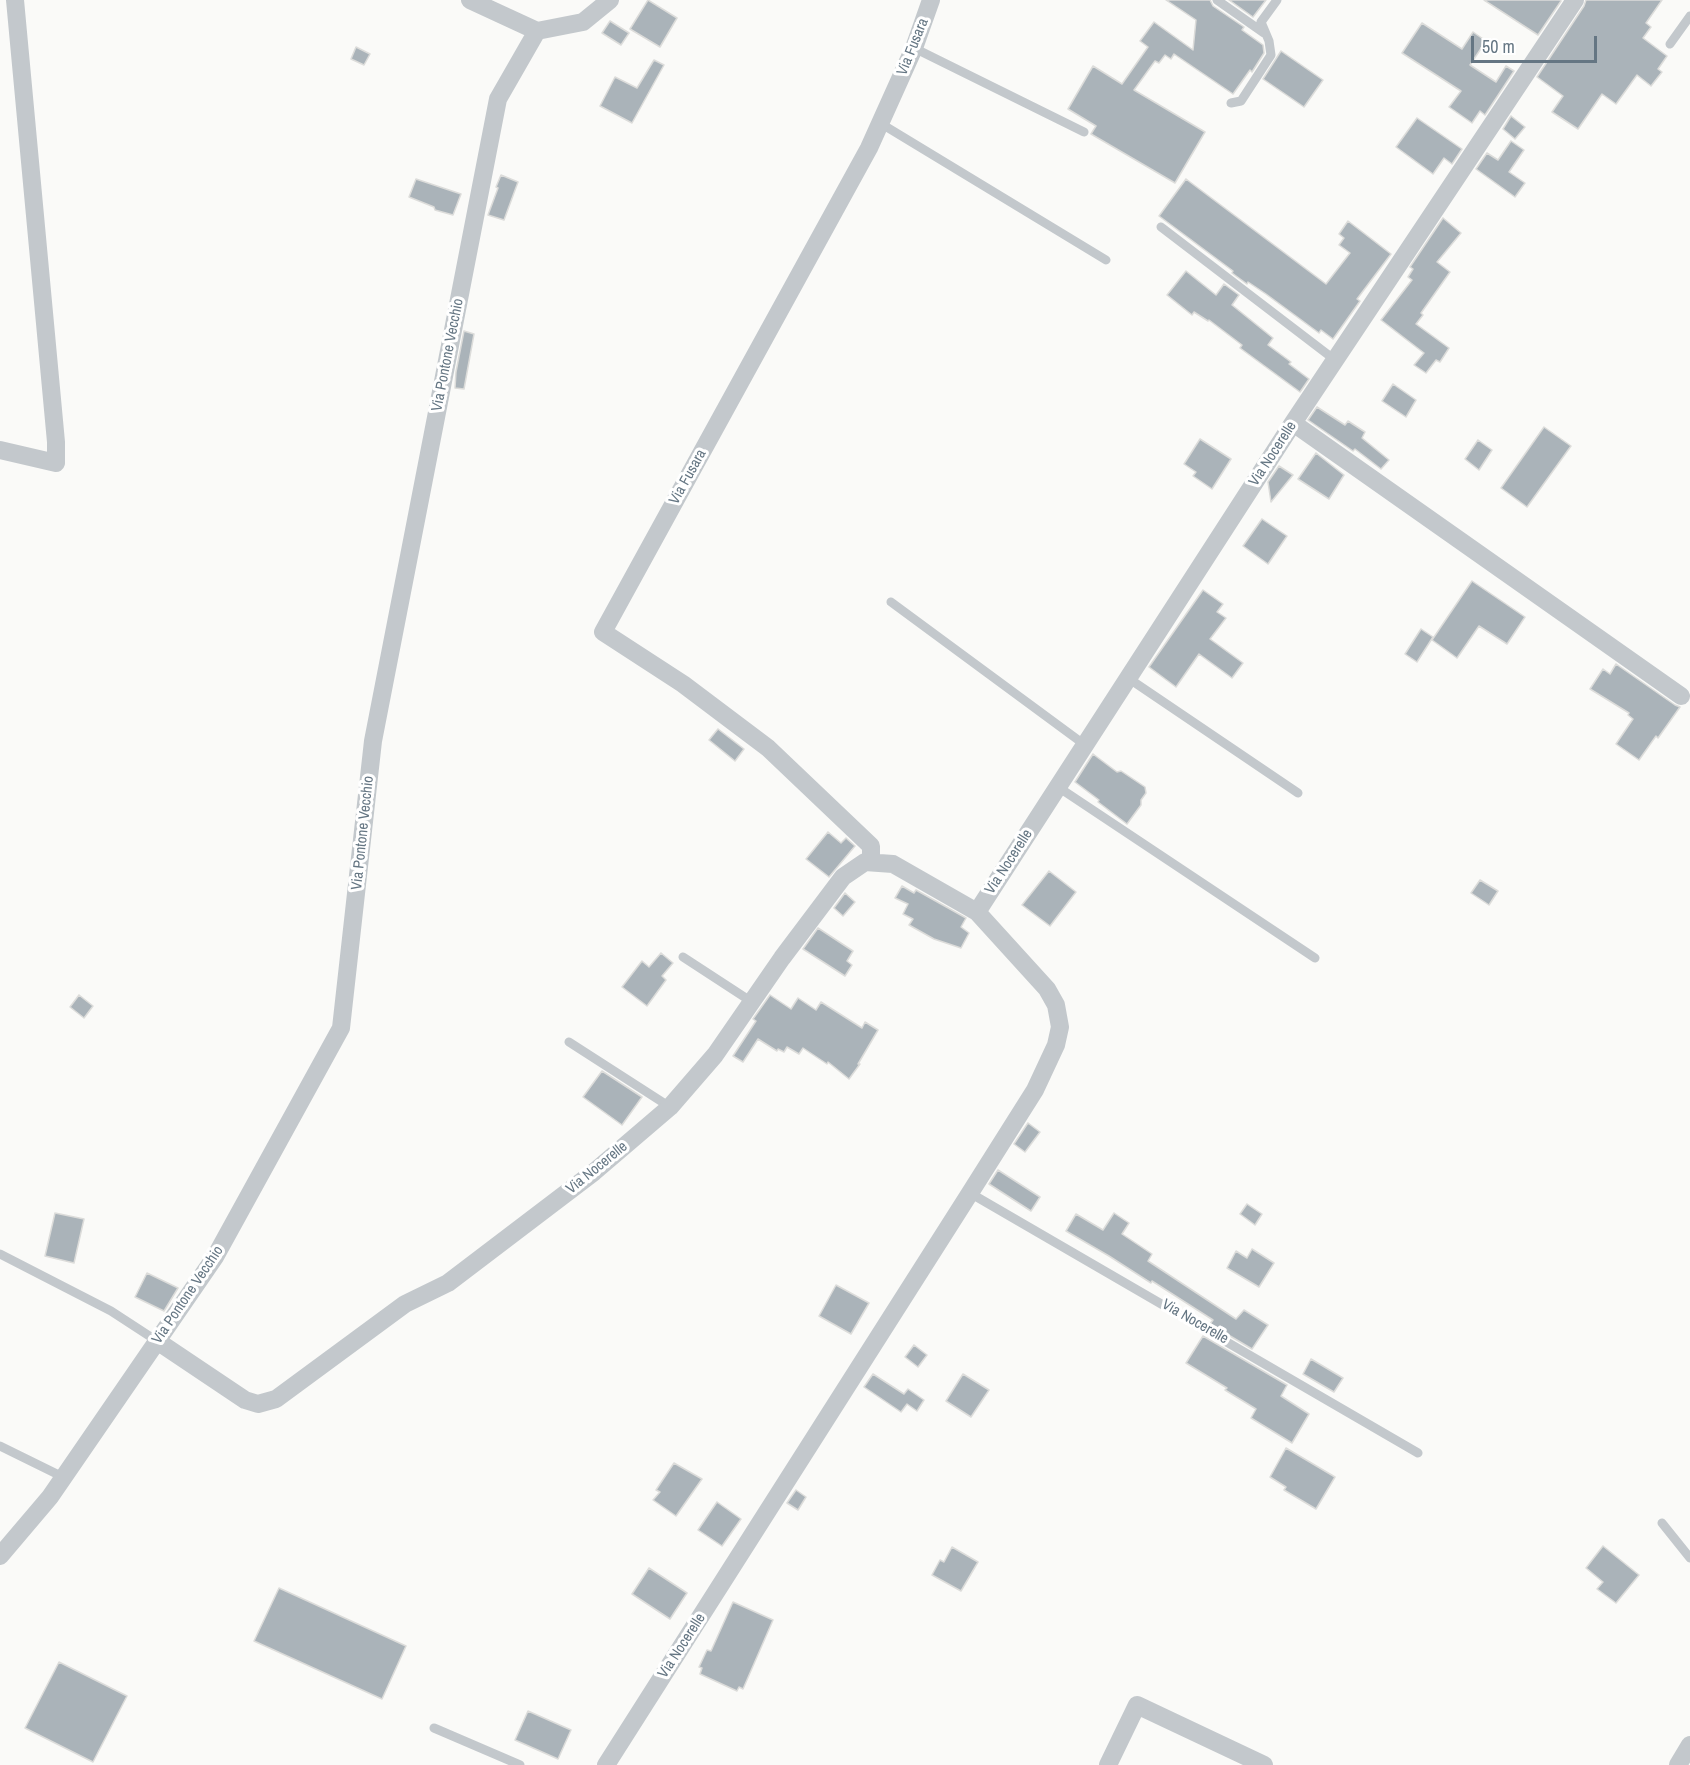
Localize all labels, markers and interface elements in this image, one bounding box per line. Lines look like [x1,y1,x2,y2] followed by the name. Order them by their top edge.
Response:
[893,16,933,78] street label: Via Fusara
[1474,24,1600,62] scale bar
[1482,34,1515,59] text: 50 m
[428,297,468,413] street label: Via Pontone Vecchio
[1245,418,1301,490] street label: Via Nocerelle
[666,446,710,508] street label: Via Fusara
[348,775,378,891] street label: Via Pontone Vecchio
[981,826,1037,898] street label: Via Nocerelle
[563,1138,631,1198] street label: Via Nocerelle
[148,1242,228,1348] street label: Via Pontone Vecchio
[1159,1296,1231,1348] street label: Via Nocerelle
[654,1610,710,1682] street label: Via Nocerelle

